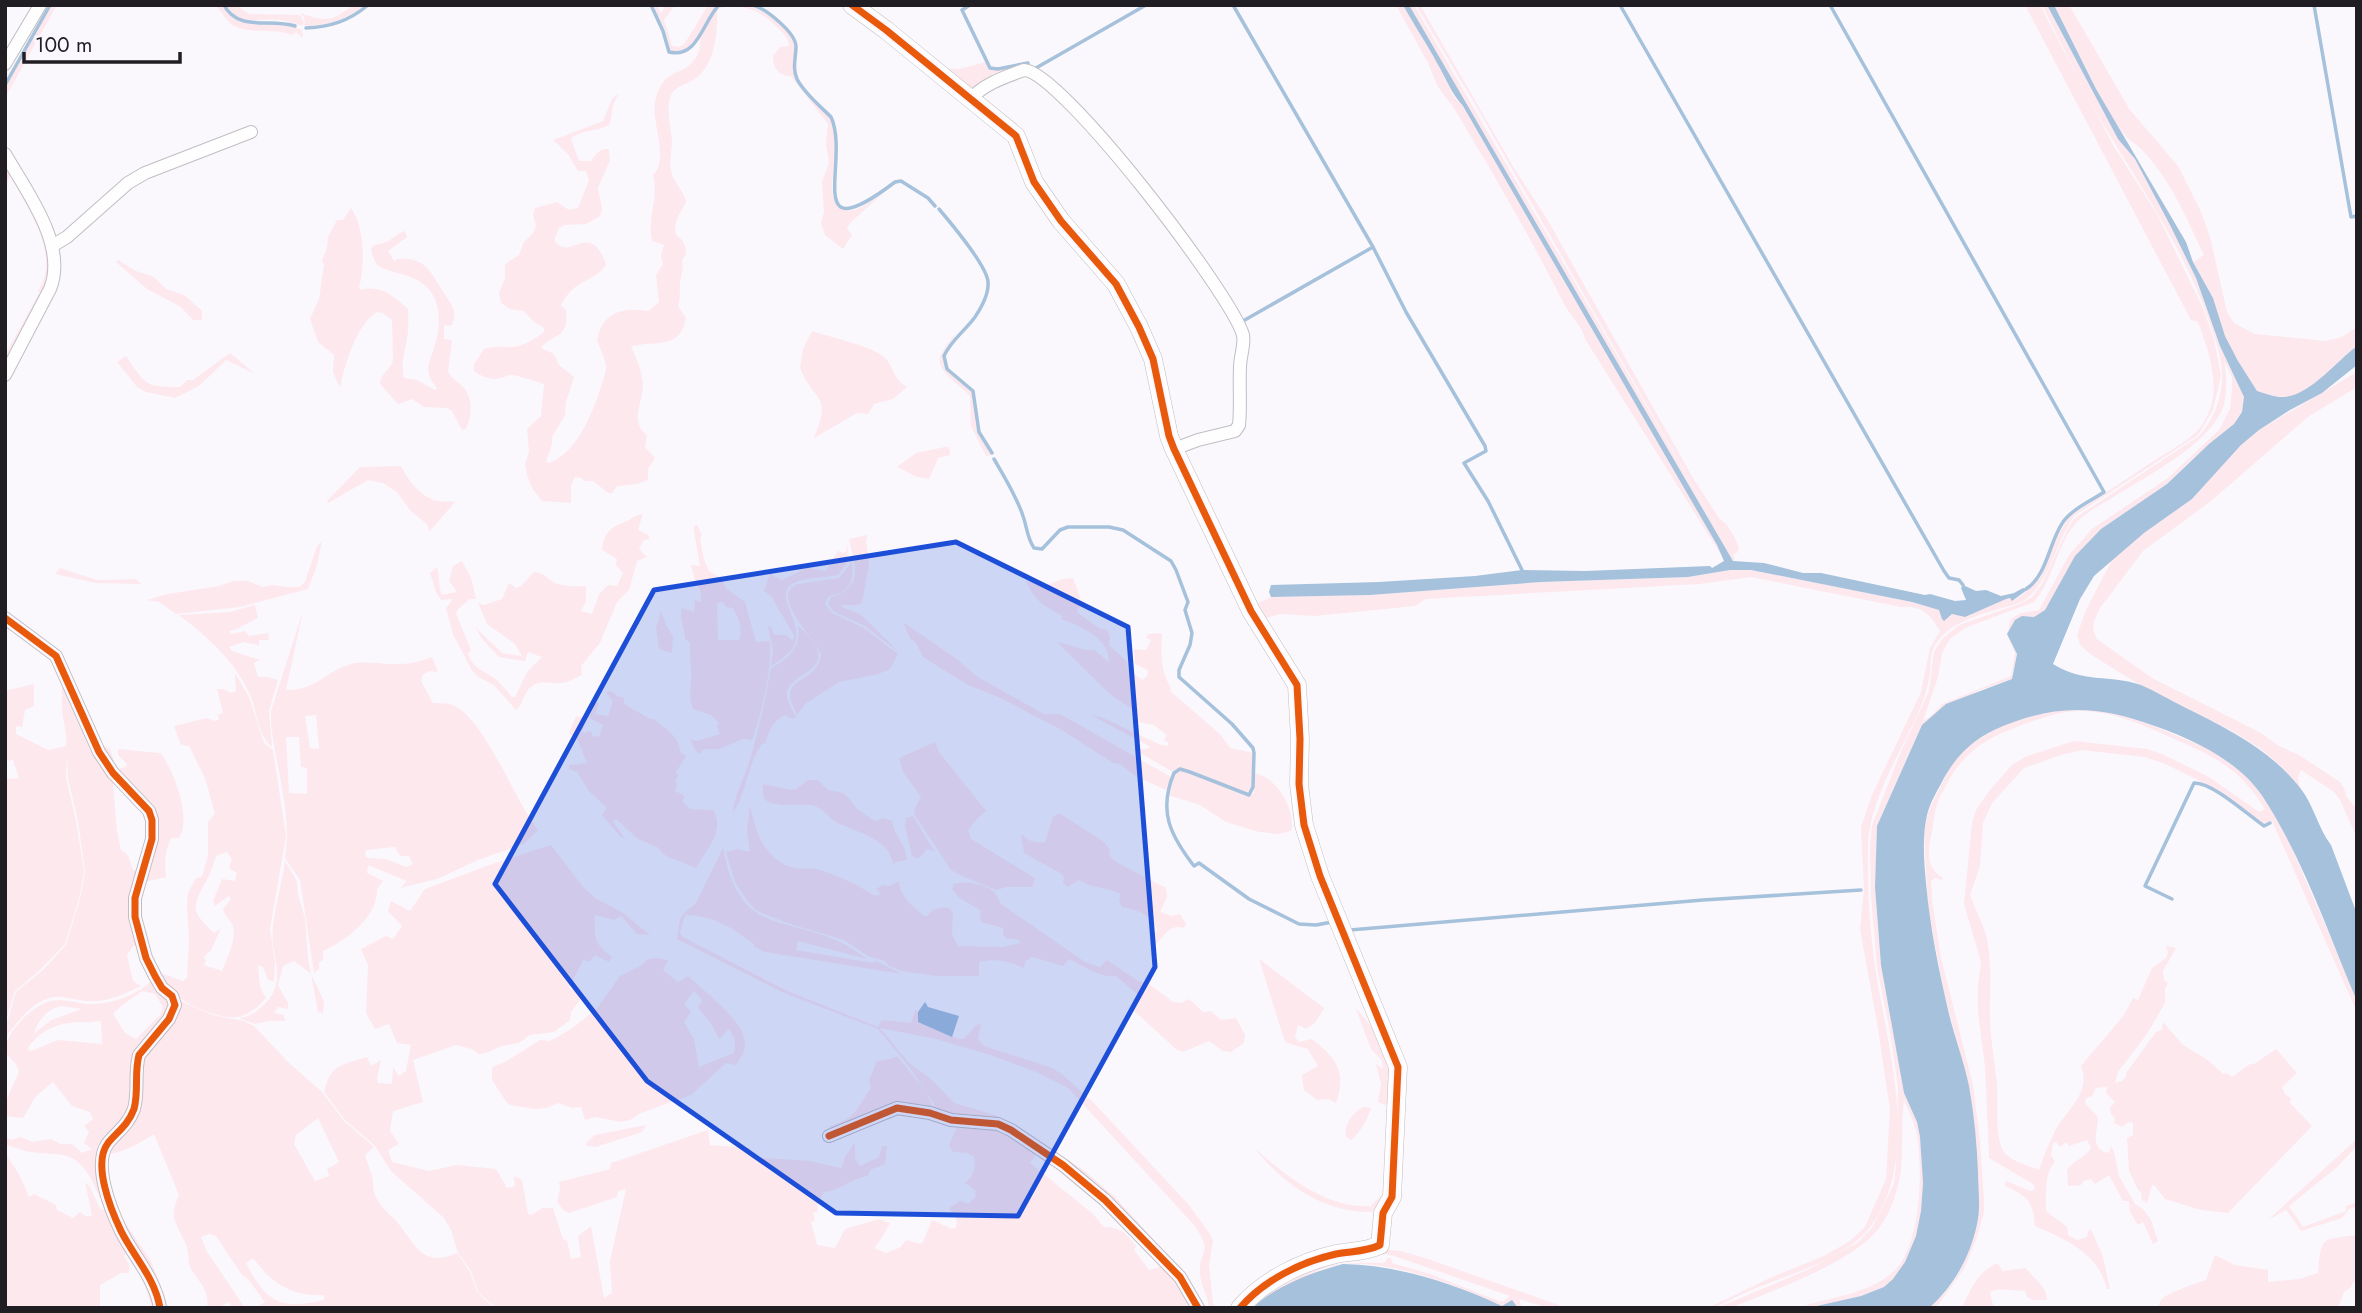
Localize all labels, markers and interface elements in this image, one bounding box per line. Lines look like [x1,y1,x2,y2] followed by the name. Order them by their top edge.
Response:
[24,21,180,65] scale bar
[35,30,92,60] text: 100 m

